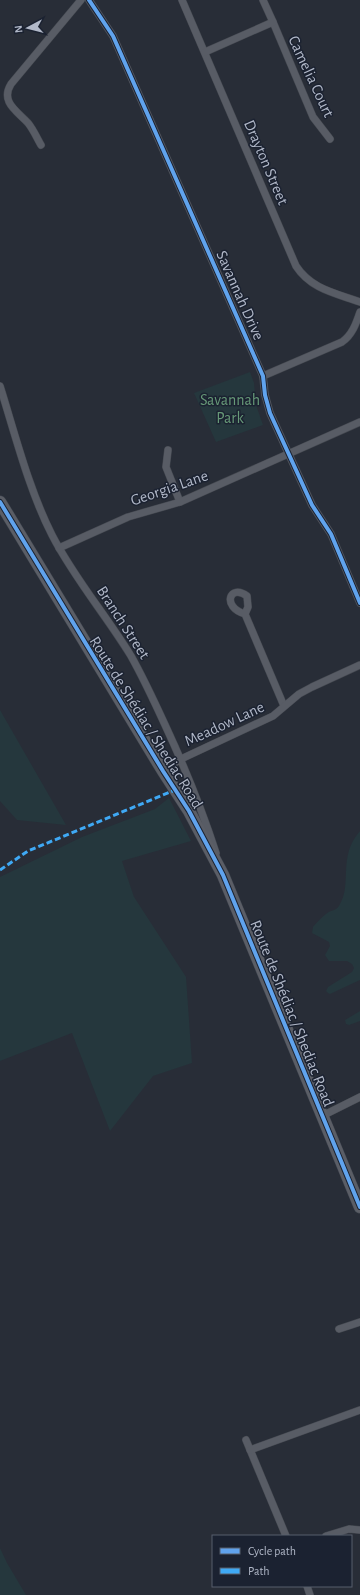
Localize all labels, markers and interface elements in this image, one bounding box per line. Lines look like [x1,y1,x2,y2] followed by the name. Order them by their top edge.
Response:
[8,8,48,48] north arrow
[13,25,24,34] text: N
[285,33,337,120] street label: Camelia Court
[240,118,291,208] street label: Drayton Street
[213,248,267,343] street label: Savannah Drive
[200,392,260,426] park label: Savannah Park
[129,467,210,509] street label: Georgia Lane
[94,583,153,662] street label: Branch Street
[87,634,206,811] street label: Route de Shédiac / Shediac Road
[182,698,267,749] street label: Meadow Lane
[247,918,337,1109] street label: Route de Shédiac / Shediac Road
[212,1535,352,1587] legend
[248,1545,296,1558] text: Cycle path
[248,1565,270,1577] text: Path

